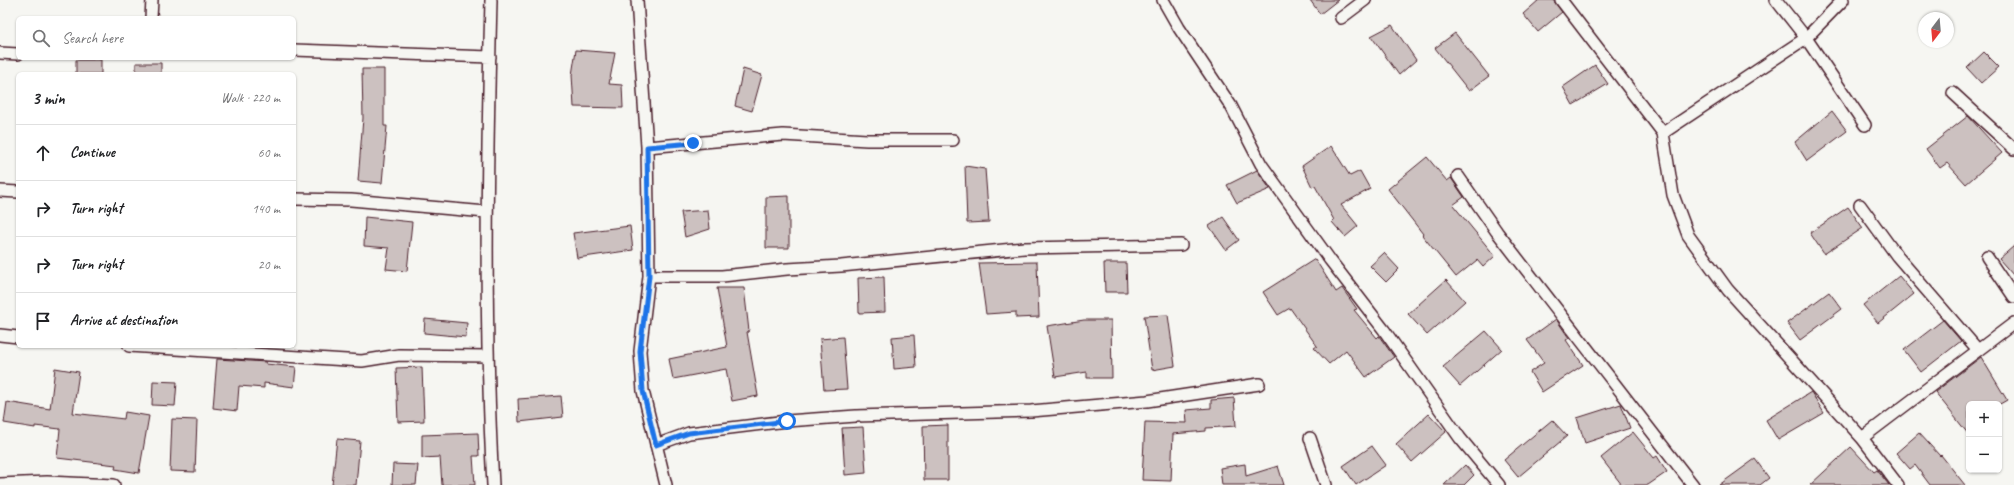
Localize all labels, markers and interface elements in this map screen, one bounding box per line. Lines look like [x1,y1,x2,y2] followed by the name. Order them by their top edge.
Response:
[1918,12,1954,48] north arrow
[16,16,296,60] search box
[30,27,52,49] icon: search
[62,29,123,48] text: Search here
[32,88,65,109] text: 3 min
[221,90,280,106] text: Walk · 220 m
[684,134,702,152] route end
[32,142,54,164] icon: ahead
[70,143,115,162] text: Continue
[258,145,280,161] text: 60 m
[32,198,54,220] icon: right
[70,199,123,218] text: Turn right
[252,201,280,217] text: 140 m
[32,254,54,276] icon: right
[70,255,123,274] text: Turn right
[258,257,280,273] text: 20 m
[32,310,54,332] icon: arrive
[70,311,177,330] text: Arrive at destination
[1966,401,2002,473] map controls
[1966,401,2002,437] button: +
[778,412,796,430] route start
[1966,437,2002,473] button: −

